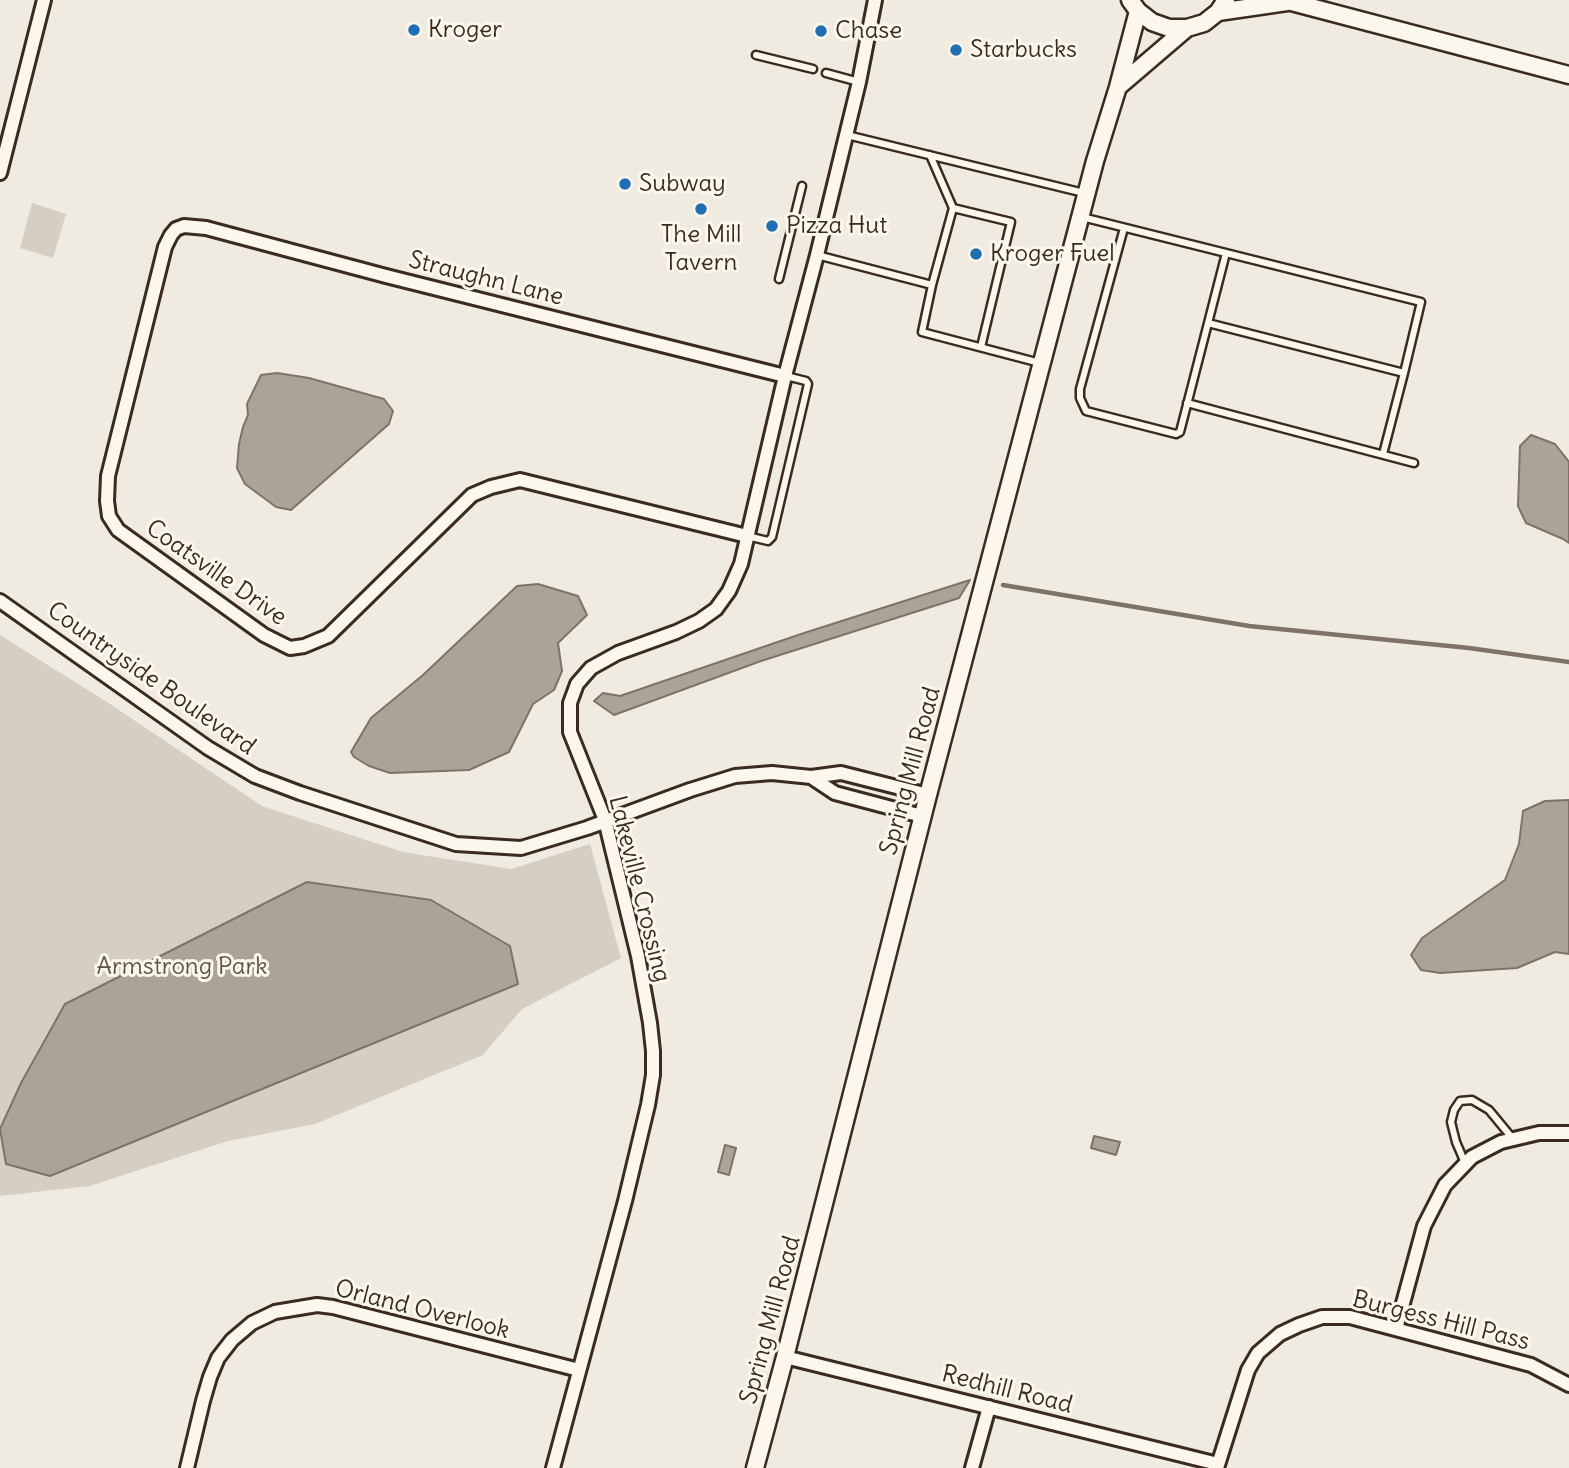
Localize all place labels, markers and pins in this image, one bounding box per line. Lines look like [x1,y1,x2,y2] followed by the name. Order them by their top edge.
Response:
[428,16,502,44] place label: Kroger
[835,17,902,45] place label: Chase
[406,22,422,38] marker: Kroger
[813,23,829,39] marker: Chase
[970,36,1077,64] place label: Starbucks
[948,42,964,58] marker: Starbucks
[639,170,726,198] place label: Subway
[617,176,633,192] marker: Subway
[693,201,709,217] marker: The Mill Tavern
[786,212,887,240] place label: Pizza Hut
[764,218,780,234] marker: Pizza Hut
[661,221,741,277] place label: The Mill Tavern
[990,240,1115,268] place label: Kroger Fuel
[968,246,984,262] marker: Kroger Fuel

